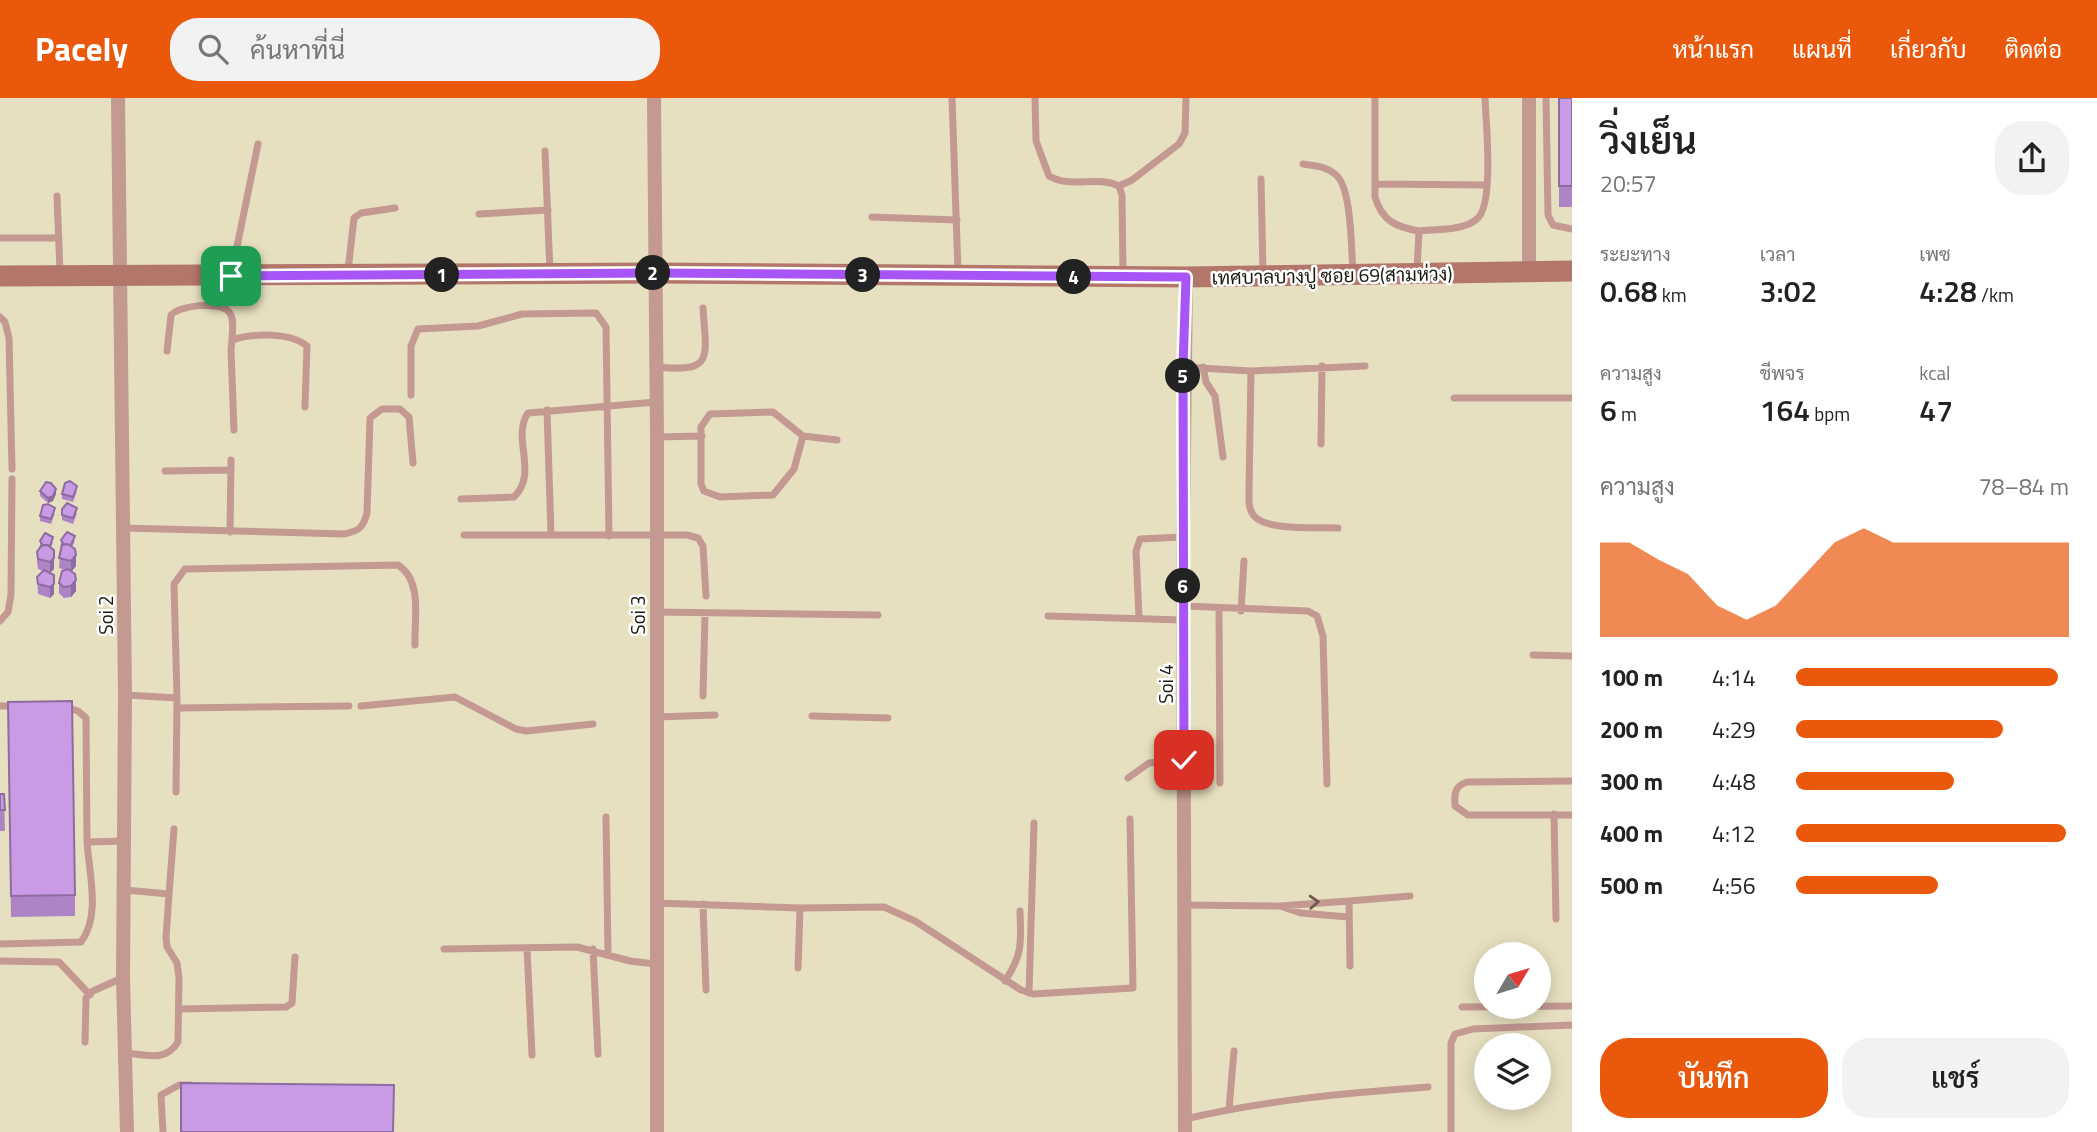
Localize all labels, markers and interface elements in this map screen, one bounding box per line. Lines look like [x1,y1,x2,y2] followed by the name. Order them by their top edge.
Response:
[170,18,660,81] search box
[35,24,128,74] text: Pacely
[194,30,232,68] icon: search
[250,30,345,69] text: ค้นหาที่นี่
[1673,31,1754,67] text: หน้าแรก
[1792,31,1852,67] text: แผนที่
[1890,31,1967,67] text: เกี่ยวกับ
[2005,31,2062,67] text: ติดต่อ
[1600,111,1697,169] text: วิ่งเย็น
[1995,121,2069,195] button: share
[1600,166,1657,201] text: 20:57
[1600,239,1671,268] text: ระยะทาง
[1760,239,1796,268] text: เวลา
[1919,239,1951,268] text: เพซ
[201,246,261,306] pin
[636,256,670,290] pin: 2
[212,257,250,295] icon: arrive
[424,258,460,292] pin: 1
[647,258,658,287] text: 2
[846,258,880,292] pin: 3
[1211,258,1453,292] street label: เทศบาลบางปู ซอย 69(สามห่วง)
[436,260,447,289] text: 1
[857,260,868,289] text: 3
[1056,260,1092,294] pin: 4
[1068,262,1079,291] text: 4
[1600,268,1658,314] text: 0.68
[1760,268,1817,314] text: 3:02
[1919,268,1977,314] text: 4:28
[1658,280,1687,309] text: km
[1977,280,2014,309] text: /km
[1166,358,1200,394] pin: 5
[1600,358,1662,387] text: ความสูง
[1760,358,1805,387] text: ชีพจร
[1919,358,1950,387] text: kcal
[1177,361,1188,390] text: 5
[1600,387,1617,433] text: 6
[1760,387,1810,433] text: 164
[1919,387,1953,433] text: 47
[1617,399,1637,428] text: m
[1810,399,1850,428] text: bpm
[1600,469,1675,504] text: ความสูง
[1979,469,2069,504] text: 78–84 m
[1166,568,1200,603] pin: 6
[1177,571,1188,600] text: 6
[91,595,120,635] street label: Soi 2
[623,595,652,635] street label: Soi 3
[1600,660,1663,695] text: 100 m
[1712,660,1756,695] text: 4:14
[1151,664,1180,704] street label: Soi 4
[1600,712,1663,747] text: 200 m
[1712,712,1756,747] text: 4:29
[1154,730,1214,790] pin
[1165,741,1203,779] icon: check
[1600,764,1663,799] text: 300 m
[1712,764,1756,799] text: 4:48
[1600,816,1663,851] text: 400 m
[1712,816,1756,851] text: 4:12
[1600,868,1663,903] text: 500 m
[1712,868,1756,903] text: 4:56
[1309,895,1320,910] one-way arrow
[1474,942,1550,1018] north arrow
[1474,942,1551,1110] map controls
[1474,1033,1551,1110] button: layers
[1600,1038,1828,1118] button: บันทึก
[1842,1038,2069,1118] button: แชร์

